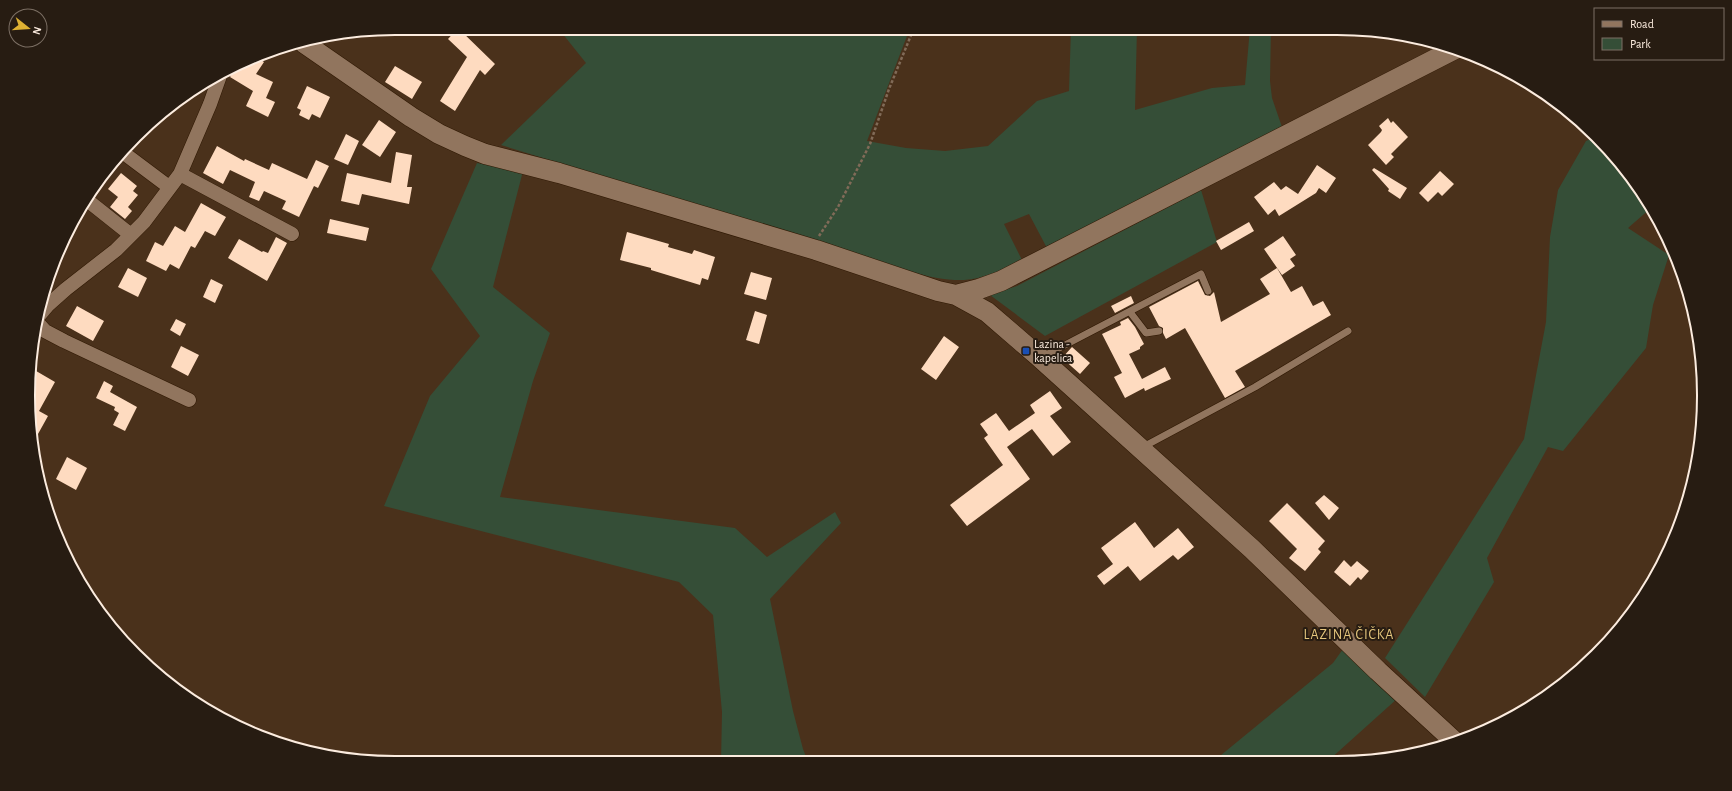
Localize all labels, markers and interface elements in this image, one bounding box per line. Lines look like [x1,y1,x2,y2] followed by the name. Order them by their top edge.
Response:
[8,8,48,48] north arrow
[1594,8,1724,60] legend
[1630,18,1654,30] text: Road
[31,26,43,36] text: N
[1630,38,1651,50] text: Park
[1034,338,1073,364] place label: Lazina - kapelica
[1021,346,1031,356] marker: Lazina - kapelica
[1304,626,1394,642] district label: LAZINA ČIČKA

